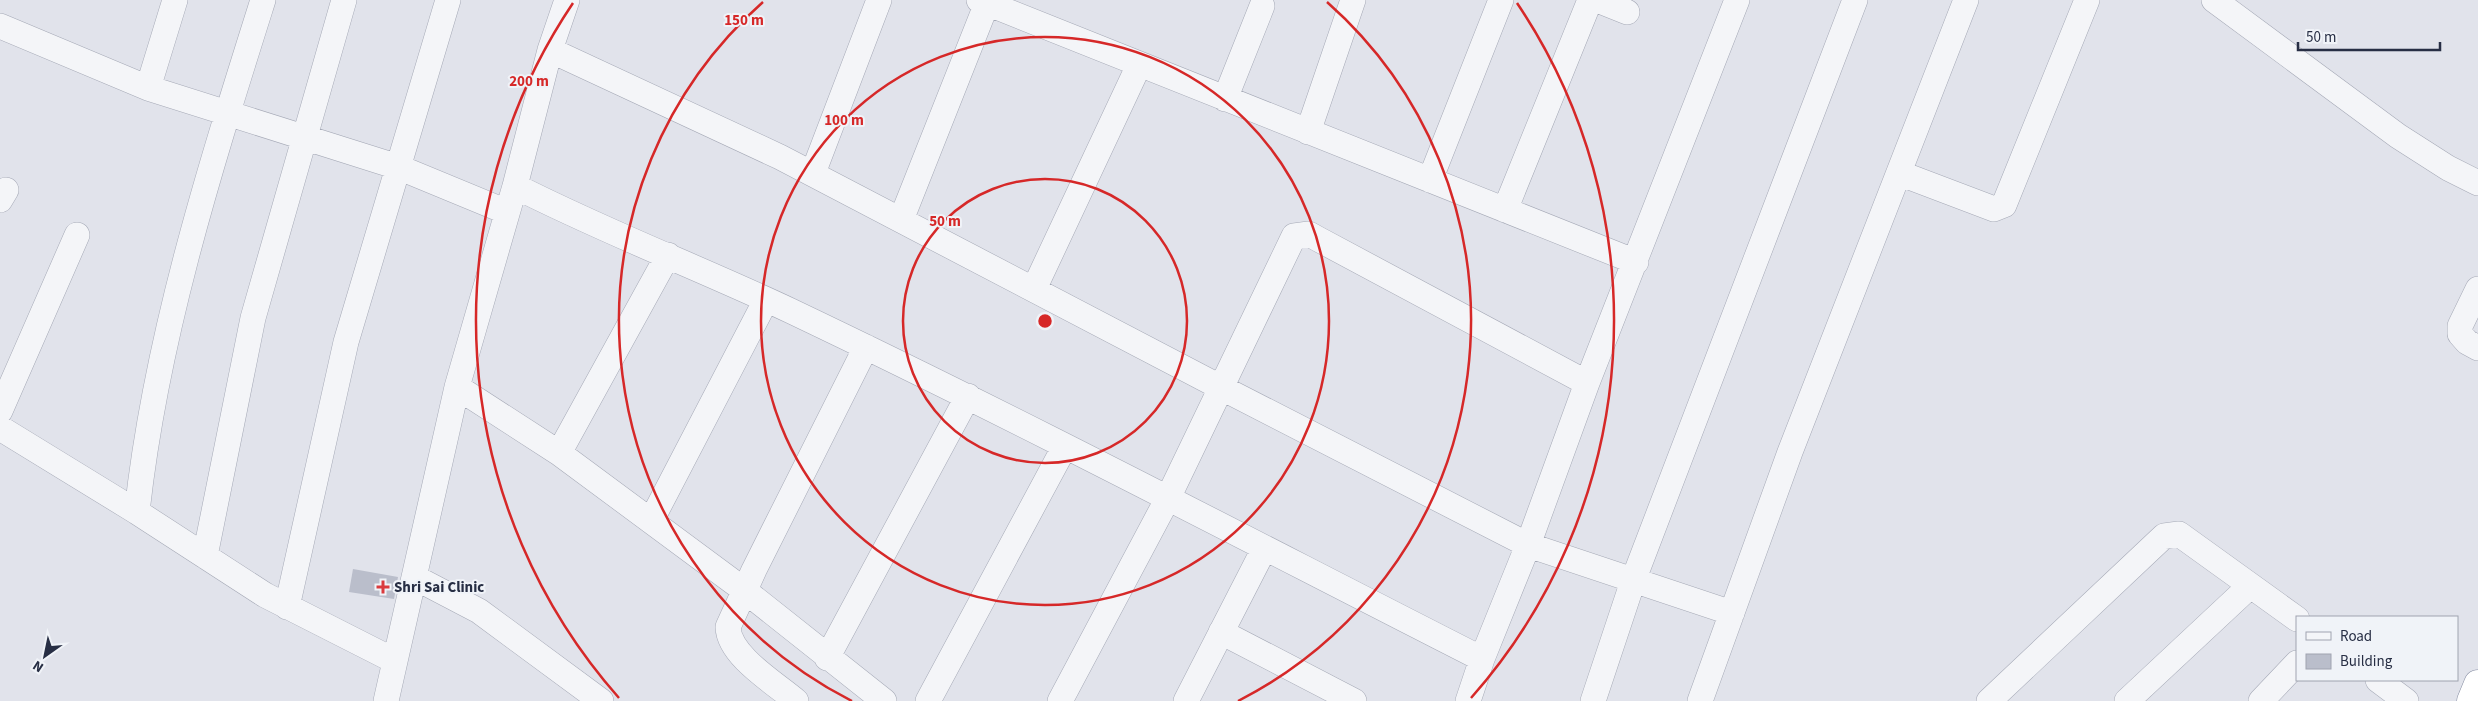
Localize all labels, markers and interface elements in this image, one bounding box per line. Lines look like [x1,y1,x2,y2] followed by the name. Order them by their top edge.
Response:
[724,10,764,31] text: 150 m
[2298,20,2440,52] scale bar
[2306,27,2336,48] text: 50 m
[509,71,549,92] text: 200 m
[824,110,864,131] text: 100 m
[929,211,961,232] text: 50 m
[1036,312,1054,330] centre of rings
[394,577,484,598] place label: Shri Sai Clinic
[376,580,390,594] marker: Shri Sai Clinic
[2296,616,2458,681] legend
[2340,626,2372,647] text: Road
[20,631,70,681] north arrow
[2340,651,2393,672] text: Building
[29,655,48,677] text: N

